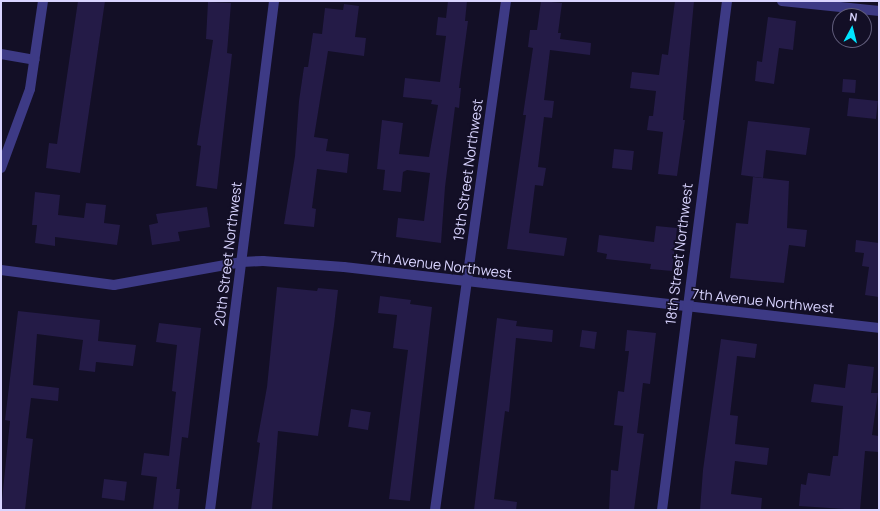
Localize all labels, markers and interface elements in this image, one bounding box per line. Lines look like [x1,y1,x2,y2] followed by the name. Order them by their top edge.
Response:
[832,8,872,48] north arrow
[849,9,858,25] text: N
[450,98,486,242] street label: 19th Street Northwest
[211,181,245,327] street label: 20th Street Northwest
[662,182,696,326] street label: 18th Street Northwest
[369,248,513,282] street label: 7th Avenue Northwest
[691,285,835,317] street label: 7th Avenue Northwest

